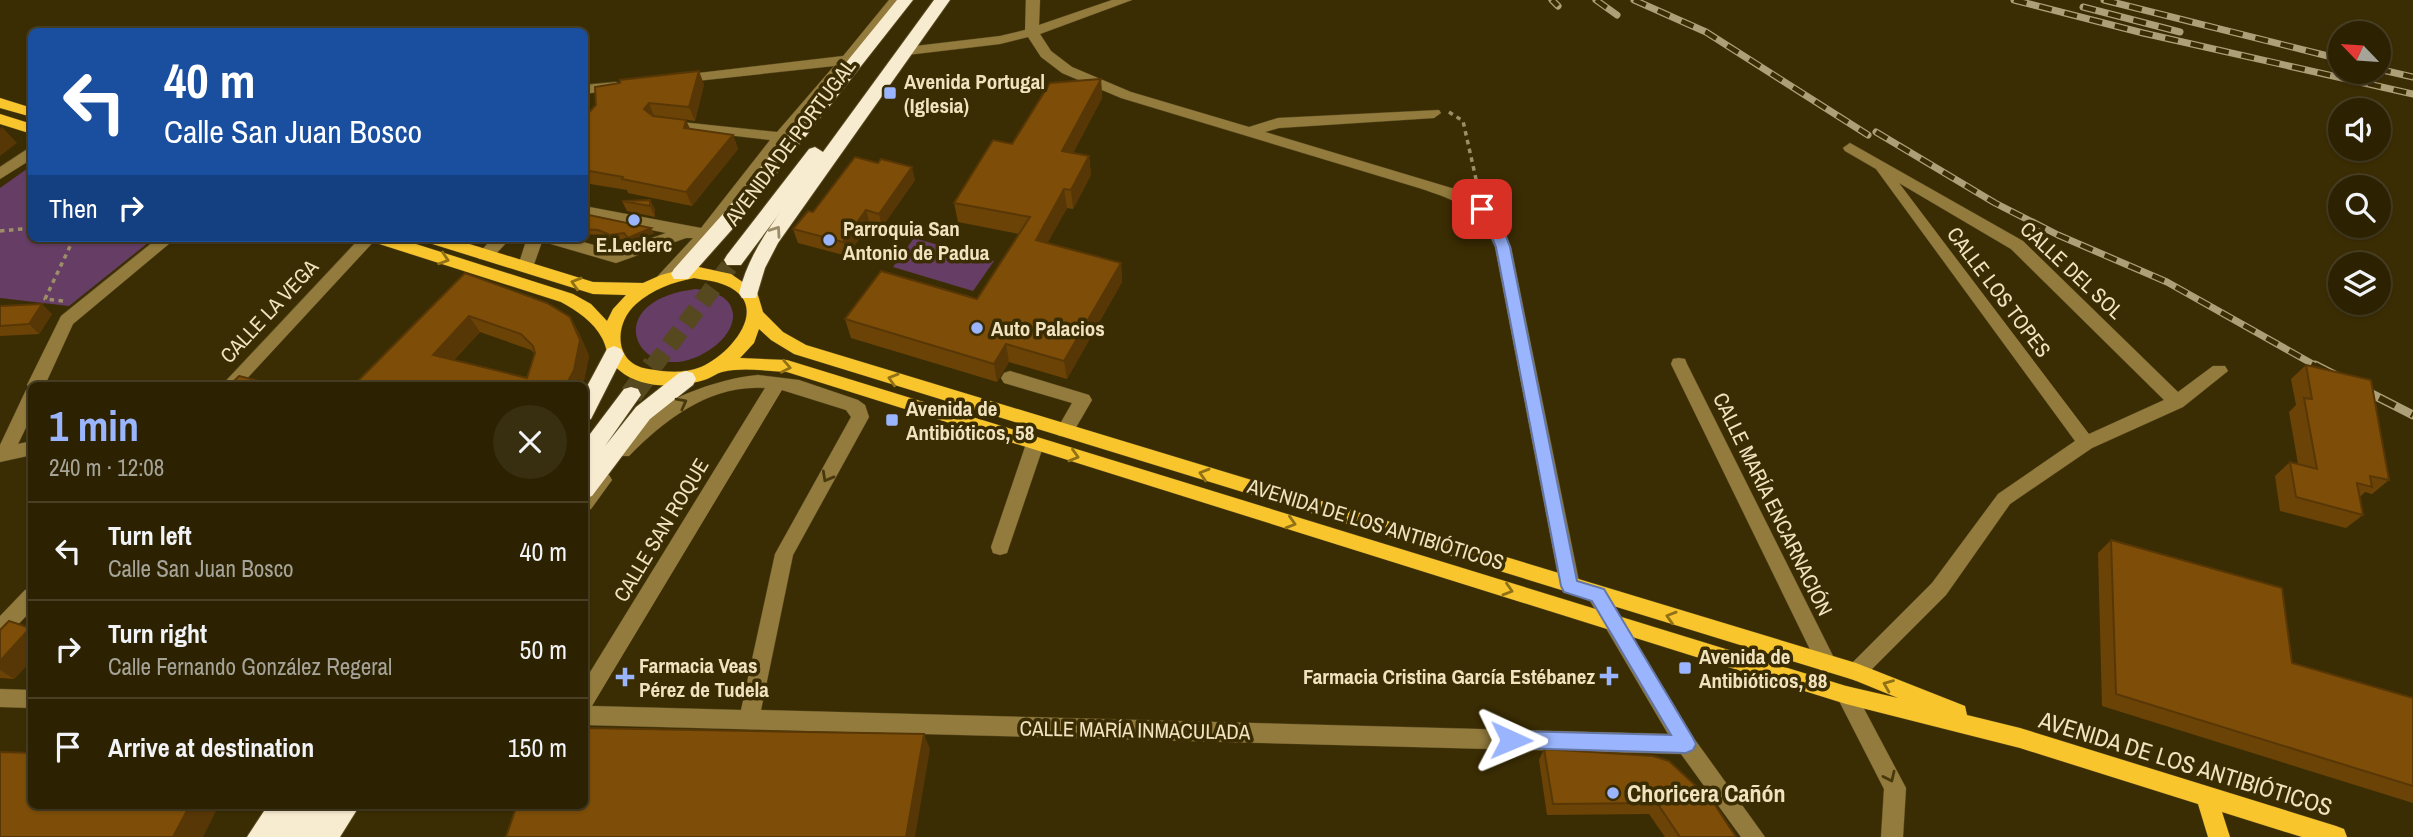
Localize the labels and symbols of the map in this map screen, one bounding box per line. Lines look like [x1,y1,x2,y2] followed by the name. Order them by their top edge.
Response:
[2328,21,2390,84] north arrow
[717,53,862,232] street label: AVENIDA DE PORTUGAL
[904,67,1045,120] place label: Avenida Portugal (Iglesia)
[882,85,898,101] marker: Avenida Portugal (Iglesia)
[1452,179,1512,239] pin
[626,212,642,228] marker: E.Leclerc
[843,214,990,267] place label: Parroquia San Antonio de Padua
[2014,215,2130,326] street label: CALLE DEL SOL
[1940,221,2058,363] street label: CALLE LOS TOPES
[768,226,780,239] one-way arrow
[596,230,672,259] place label: E.Leclerc
[821,232,837,248] marker: Parroquia San Antonio de Padua
[437,251,450,265] one-way arrow
[213,252,325,369] street label: CALLE LA VEGA
[570,276,582,291] one-way arrow
[991,314,1105,343] place label: Auto Palacios
[969,320,985,336] marker: Auto Palacios
[780,359,792,374] one-way arrow
[887,372,899,387] one-way arrow
[1706,388,1840,620] street label: CALLE MARÍA ENCARNACIÓN
[906,394,1034,447] place label: Avenida de Antibióticos, 58
[675,398,687,412] one-way arrow
[884,412,900,428] marker: Avenida de Antibióticos, 58
[1068,447,1080,462] one-way arrow
[607,453,715,607] street label: CALLE SAN ROQUE
[1199,468,1211,483] one-way arrow
[822,470,835,482] one-way arrow
[1243,471,1508,577] street label: AVENIDA DE LOS ANTIBIÓTICOS
[1285,514,1297,529] one-way arrow
[1502,582,1514,597] one-way arrow
[1666,610,1678,625] one-way arrow
[1699,642,1827,695] place label: Avenida de Antibióticos, 88
[639,651,769,704] place label: Farmacia Veas Pérez de Tudela
[1677,660,1693,676] marker: Avenida de Antibióticos, 88
[1303,662,1595,691] place label: Farmacia Cristina García Estébanez
[1601,668,1617,684] marker: Farmacia Cristina García Estébanez
[617,669,633,685] marker: Farmacia Veas Pérez de Tudela
[1883,680,1895,694] one-way arrow
[1474,703,1548,777] position arrow
[2035,703,2336,823] street label: AVENIDA DE LOS ANTIBIÓTICOS
[1019,713,1251,747] street label: CALLE MARÍA INMACULADA
[1882,770,1896,782] one-way arrow
[1627,777,1786,809] place label: Choricera Cañón
[1605,785,1621,801] marker: Choricera Cañón

